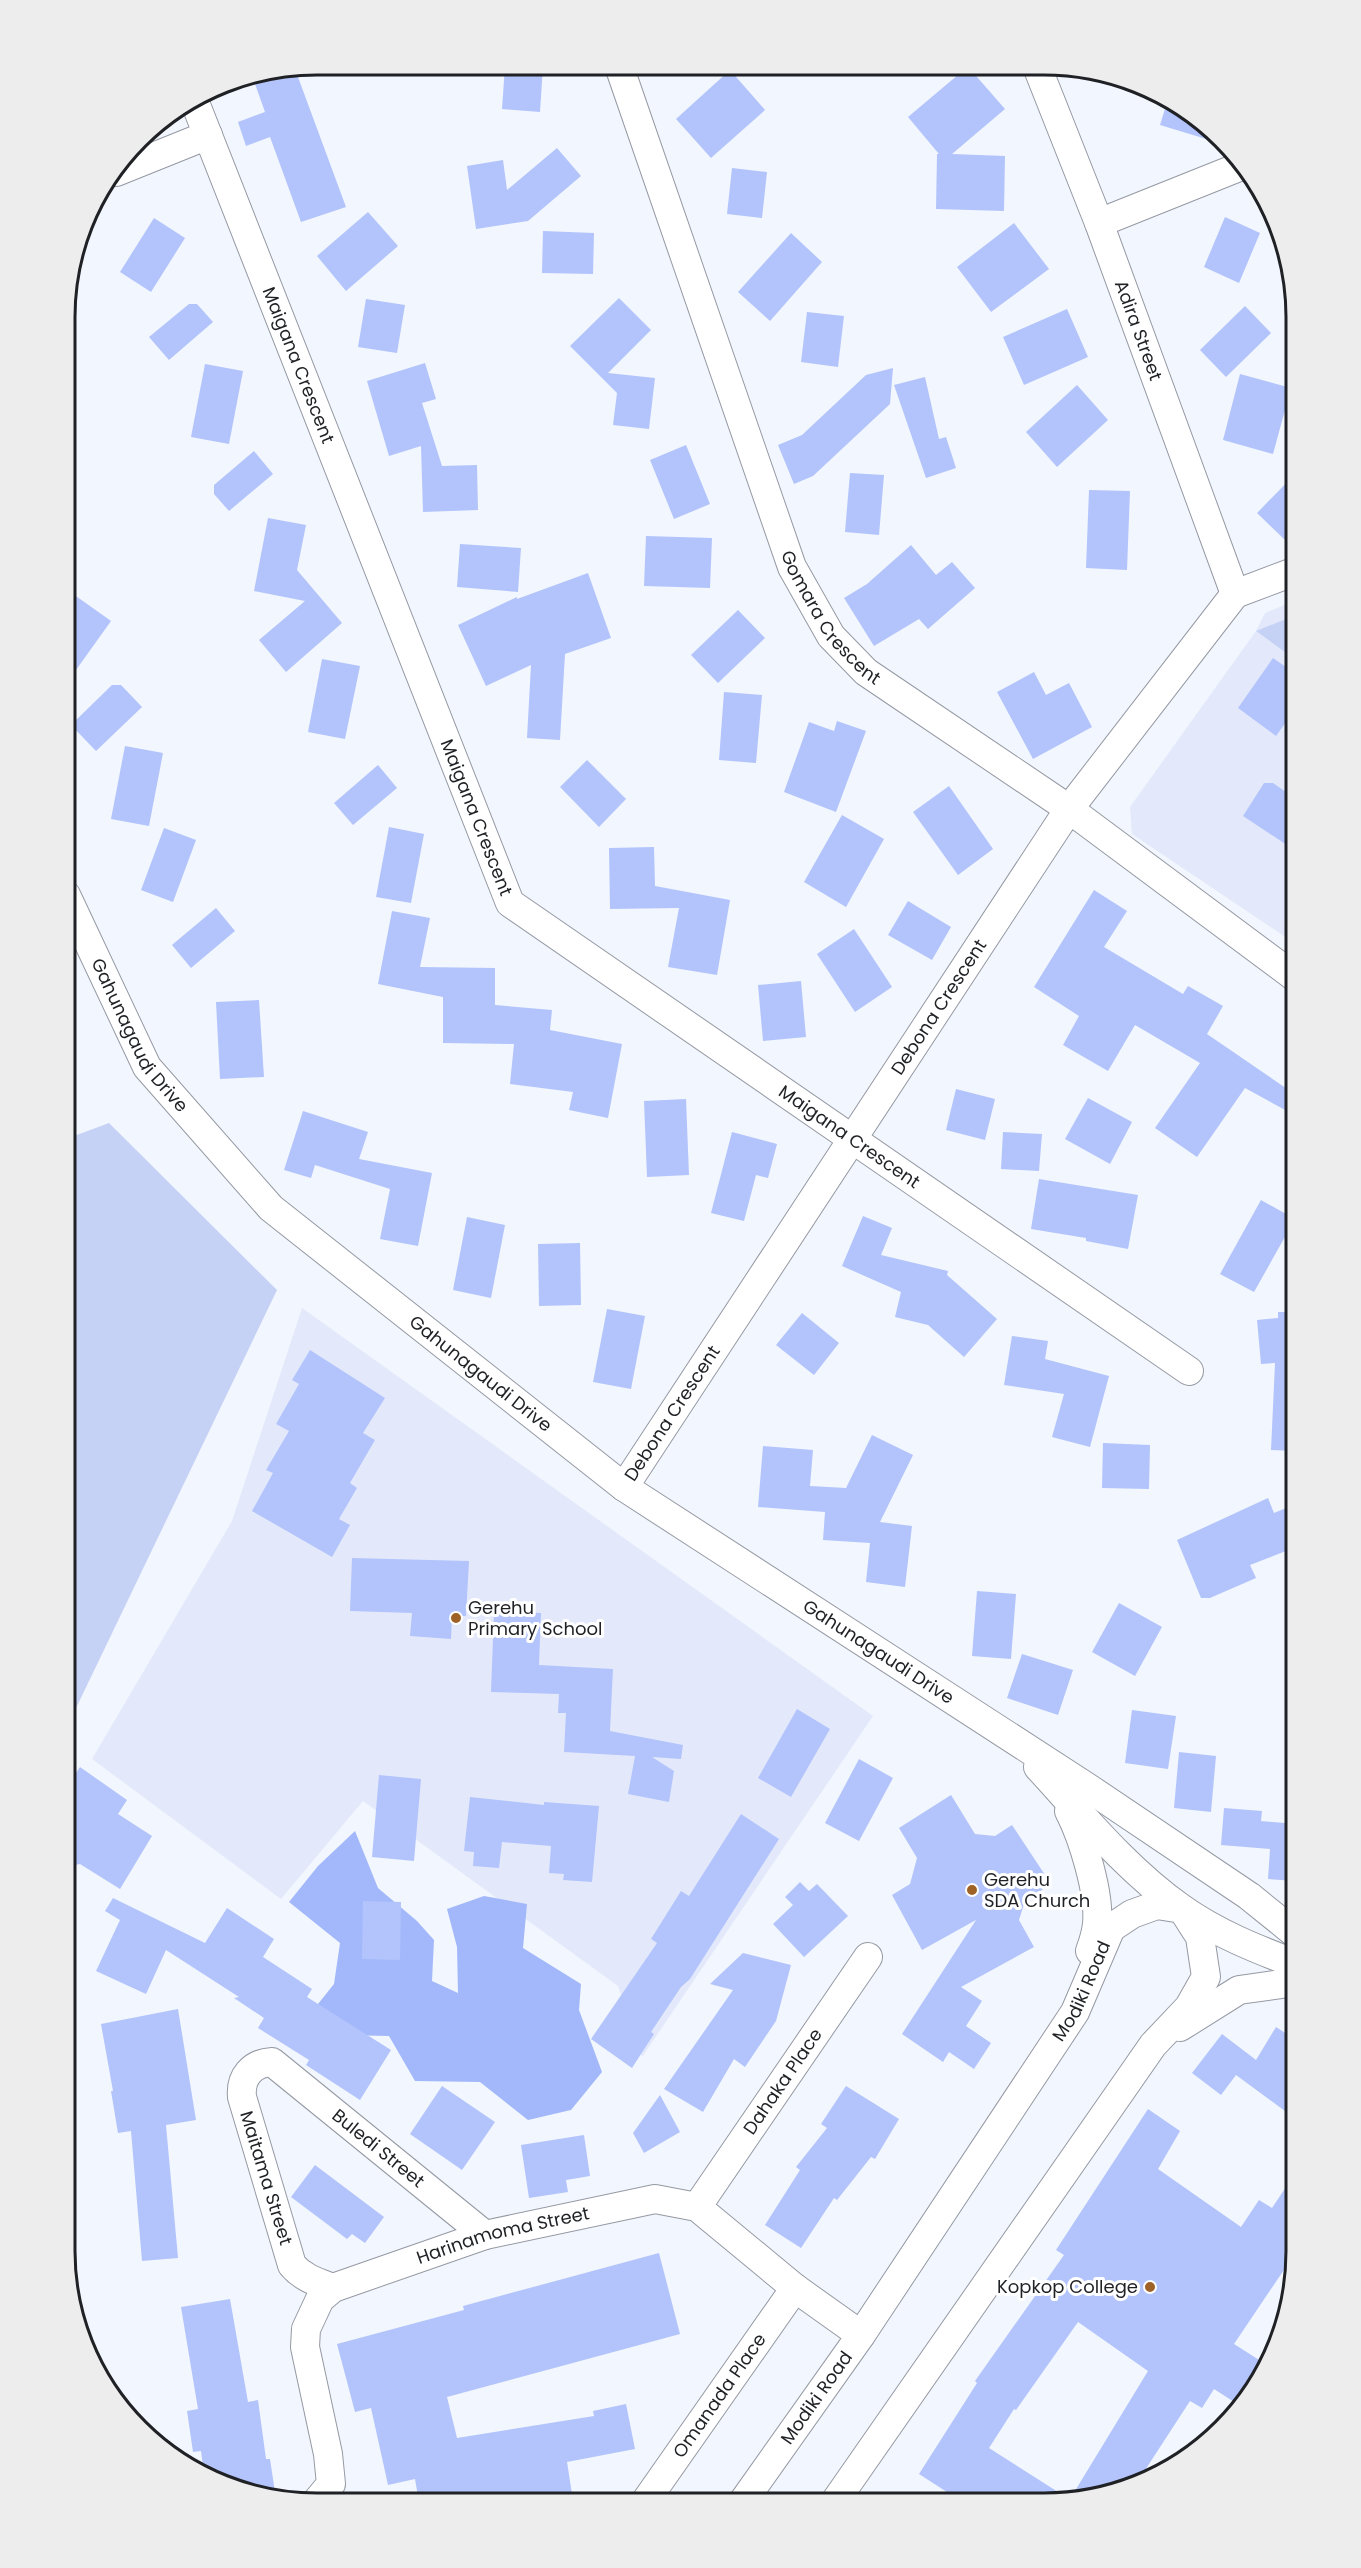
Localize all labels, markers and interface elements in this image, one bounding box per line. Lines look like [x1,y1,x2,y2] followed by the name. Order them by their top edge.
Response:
[1109,277,1169,384] street label: Adira Street
[257,283,341,447] street label: Maigana Crescent
[775,547,886,690] street label: Gomara Crescent
[435,735,519,899] street label: Maigana Crescent
[885,934,992,1080] street label: Debona Crescent
[86,954,194,1117] street label: Gahunagaudi Drive
[774,1079,925,1194] street label: Maigana Crescent
[404,1309,557,1437] street label: Gahunagaudi Drive
[618,1340,726,1486] street label: Debona Crescent
[798,1593,959,1710] street label: Gahunagaudi Drive
[468,1595,602,1641] place label: Gerehu Primary School
[449,1611,463,1625] marker: Gerehu Primary School
[984,1867,1090,1913] place label: Gerehu SDA Church
[965,1883,979,1897] marker: Gerehu SDA Church
[1046,1937,1116,2046] street label: Modiki Road
[737,2023,828,2140] street label: Dahaka Place
[327,2103,430,2193] street label: Buledi Street
[234,2108,299,2248] street label: Maitama Street
[413,2200,591,2270] street label: Harinamoma Street
[997,2274,1138,2299] place label: Kopkop College
[1143,2280,1157,2294] marker: Kopkop College
[667,2328,772,2463] street label: Omanada Place
[774,2346,858,2449] street label: Modiki Road

